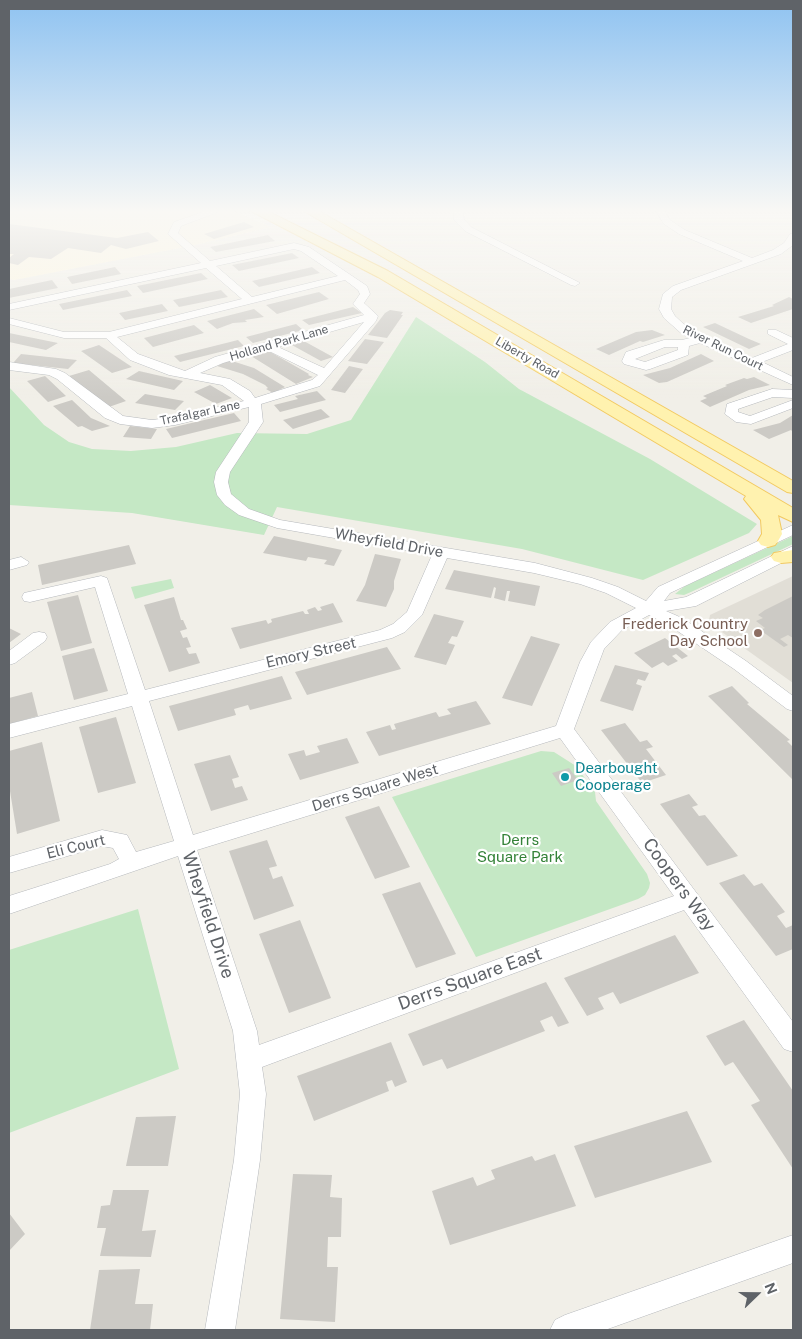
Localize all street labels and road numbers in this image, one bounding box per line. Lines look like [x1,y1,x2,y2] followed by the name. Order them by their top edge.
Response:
[228,322,330,364] street label: Holland Park Lane
[681,322,765,374] street label: River Run Court
[493,334,561,382] street label: Liberty Road
[159,397,241,429] street label: Trafalgar Lane
[333,525,445,561] street label: Wheyfield Drive
[264,634,358,672] street label: Emory Street
[310,760,440,816] street label: Derrs Square West
[45,831,107,863] street label: Eli Court
[638,834,720,936] street label: Coopers Way
[177,849,239,981] street label: Wheyfield Drive
[395,943,545,1015] street label: Derrs Square East

